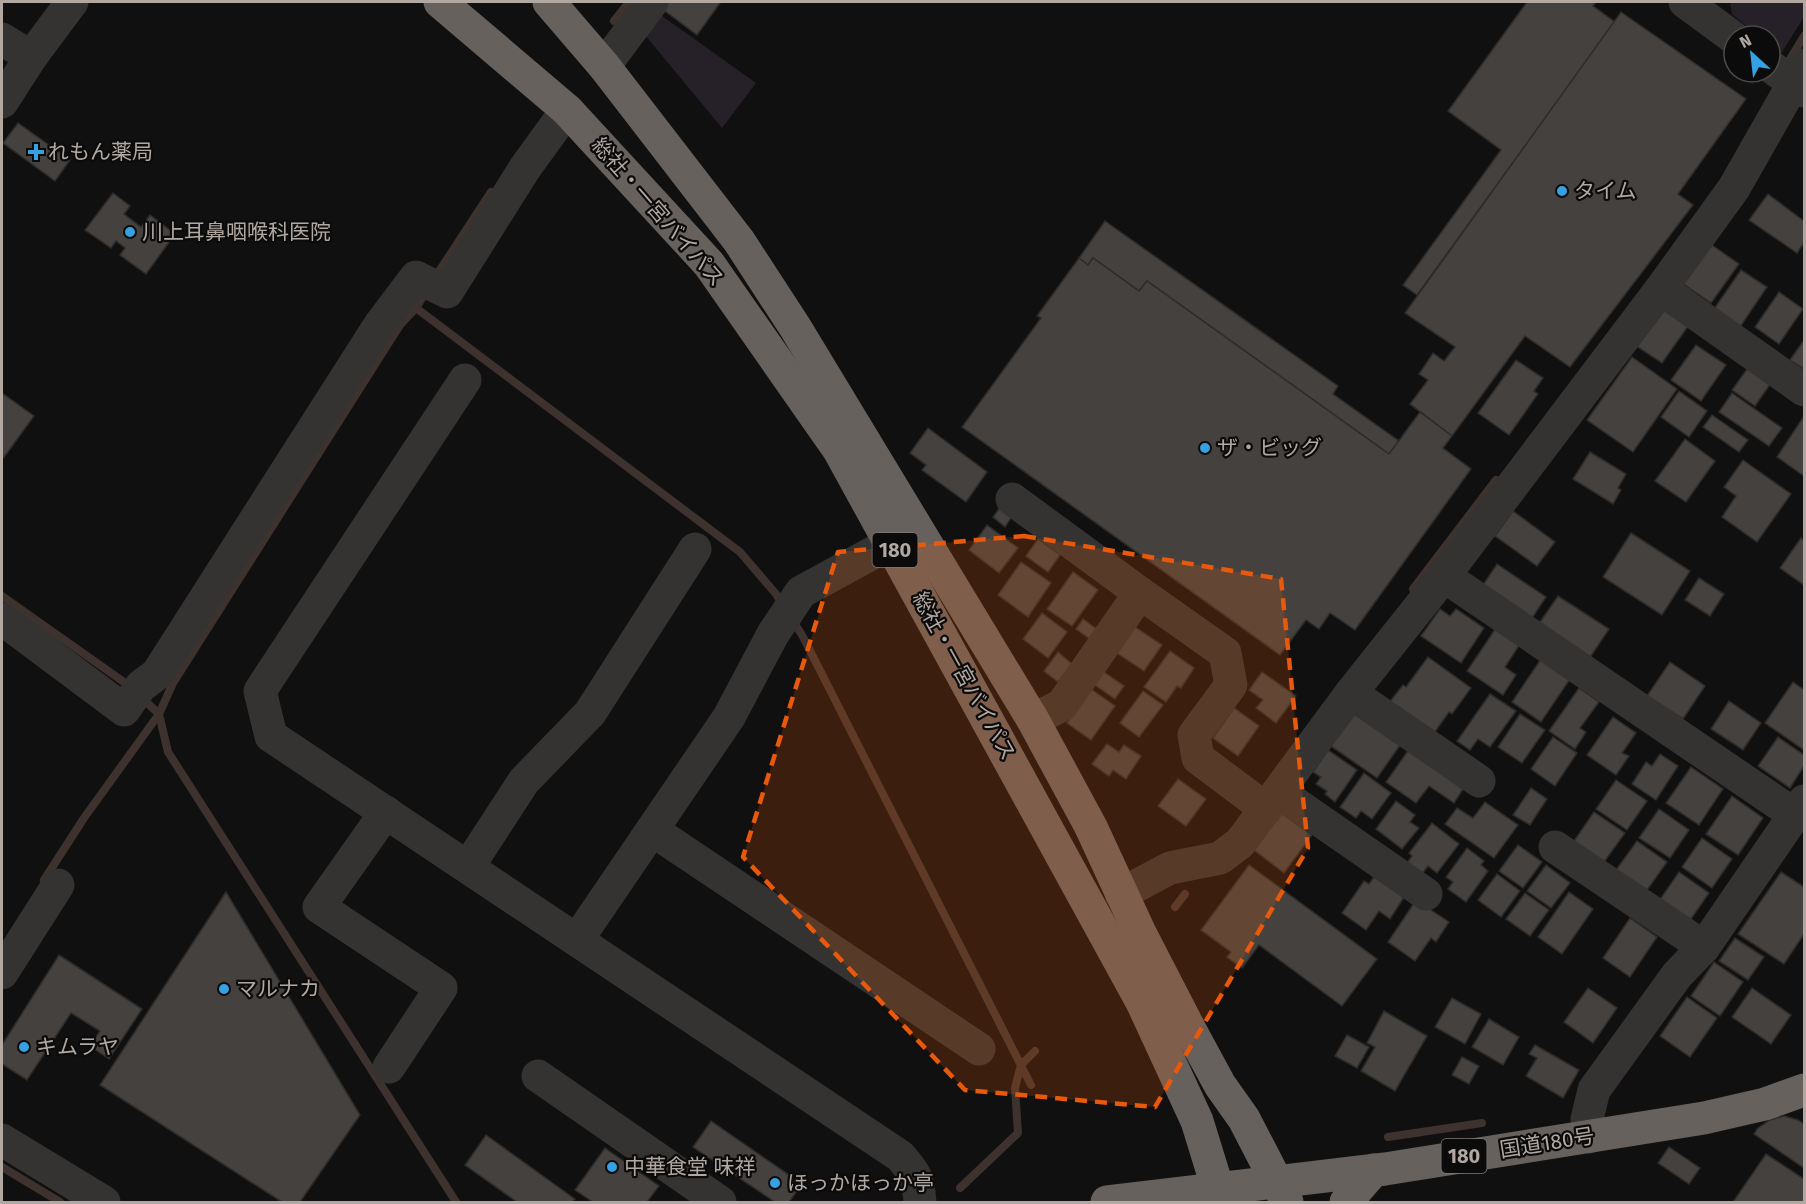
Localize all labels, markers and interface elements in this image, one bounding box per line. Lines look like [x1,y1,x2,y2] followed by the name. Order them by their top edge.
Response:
[1722,24,1782,84] north arrow
[1736,30,1754,52] text: N
[586,132,730,292] street label: 総社・一宮バイパス
[48,139,153,165] place label: れもん薬局
[29,145,43,159] marker: れもん薬局
[1574,178,1637,204] place label: タイム
[1555,184,1569,198] marker: タイム
[142,219,331,245] place label: 川上耳鼻咽喉科医院
[123,225,137,239] marker: 川上耳鼻咽喉科医院
[1217,435,1322,461] place label: ザ・ビッグ
[1198,441,1212,455] marker: ザ・ビッグ
[872,533,918,567] road number: 180
[907,587,1021,765] street label: 総社・一宮バイパス
[236,976,320,1002] place label: マルナカ
[217,982,231,996] marker: マルナカ
[36,1034,119,1060] place label: キムラヤ
[17,1040,31,1054] marker: キムラヤ
[1498,1123,1596,1163] street label: 国道180号
[1442,1139,1486,1173] road number: 180
[624,1154,756,1180] place label: 中華食堂 味祥
[605,1160,619,1174] marker: 中華食堂 味祥
[787,1170,934,1196] place label: ほっかほっか亭
[768,1176,782,1190] marker: ほっかほっか亭

